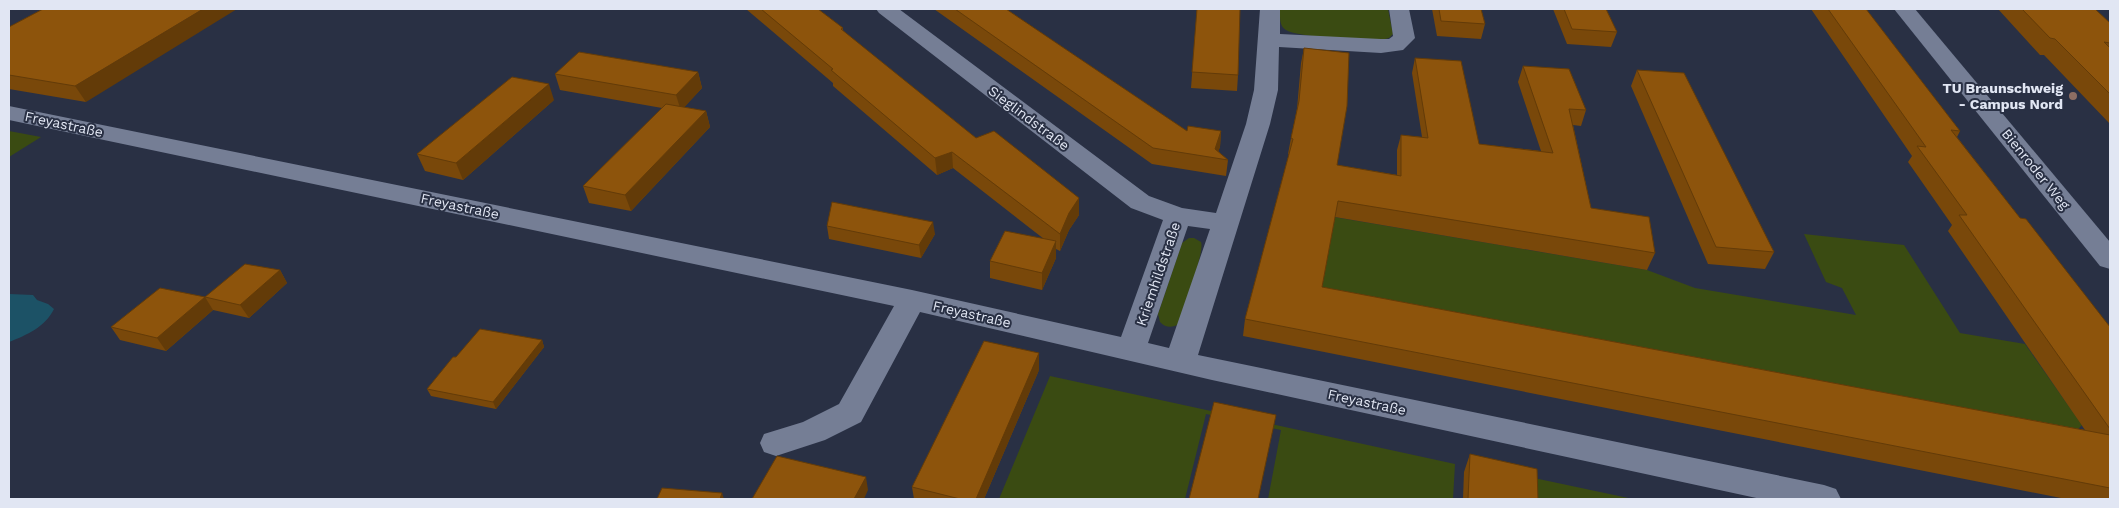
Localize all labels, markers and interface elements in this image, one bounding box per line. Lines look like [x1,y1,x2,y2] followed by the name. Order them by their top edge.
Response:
[1943,80,2063,112] place label: TU Braunschweig - Campus Nord
[985,82,1073,154] street label: Sieglindstraße
[2067,90,2079,102] marker: TU Braunschweig - Campus Nord
[23,108,105,140] street label: Freyastraße
[1999,126,2074,213] street label: Bienroder Weg
[419,190,501,222] street label: Freyastraße
[1133,220,1183,328] street label: Kriemhildstraße
[931,297,1013,331] street label: Freyastraße
[1326,386,1408,418] street label: Freyastraße

